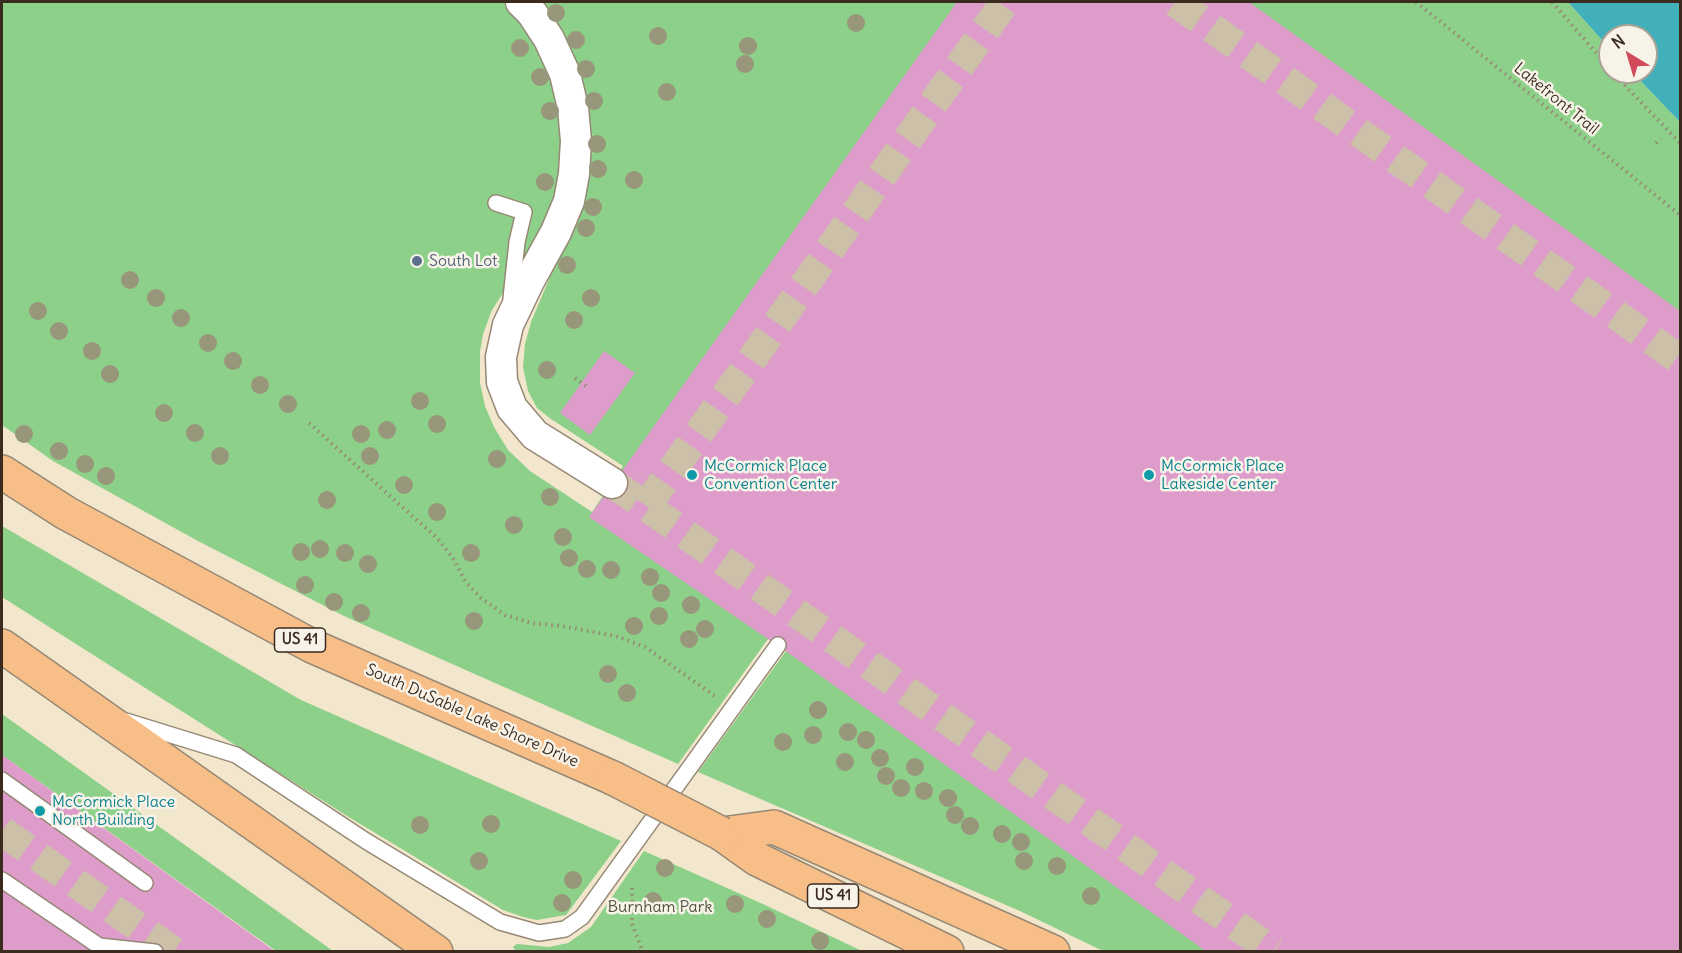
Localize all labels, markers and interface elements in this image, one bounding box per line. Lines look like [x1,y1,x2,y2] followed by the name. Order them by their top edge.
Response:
[1598,24,1658,84] north arrow
[1608,30,1629,53] text: N
[1510,59,1602,139] street label: Lakefront Trail
[429,251,497,271] place label: South Lot
[410,254,424,268] marker: South Lot
[704,456,837,494] place label: McCormick Place Convention Center
[1161,456,1284,494] place label: McCormick Place Lakeside Center
[685,468,699,482] marker: McCormick Place Convention Center
[1142,468,1156,482] marker: McCormick Place Lakeside Center
[274,628,326,652] road number: US 41
[363,660,581,772] street label: South DuSable Lake Shore Drive
[52,792,175,830] place label: McCormick Place North Building
[33,804,47,818] marker: McCormick Place North Building
[808,884,858,908] road number: US 41
[608,897,712,917] park label: Burnham Park

